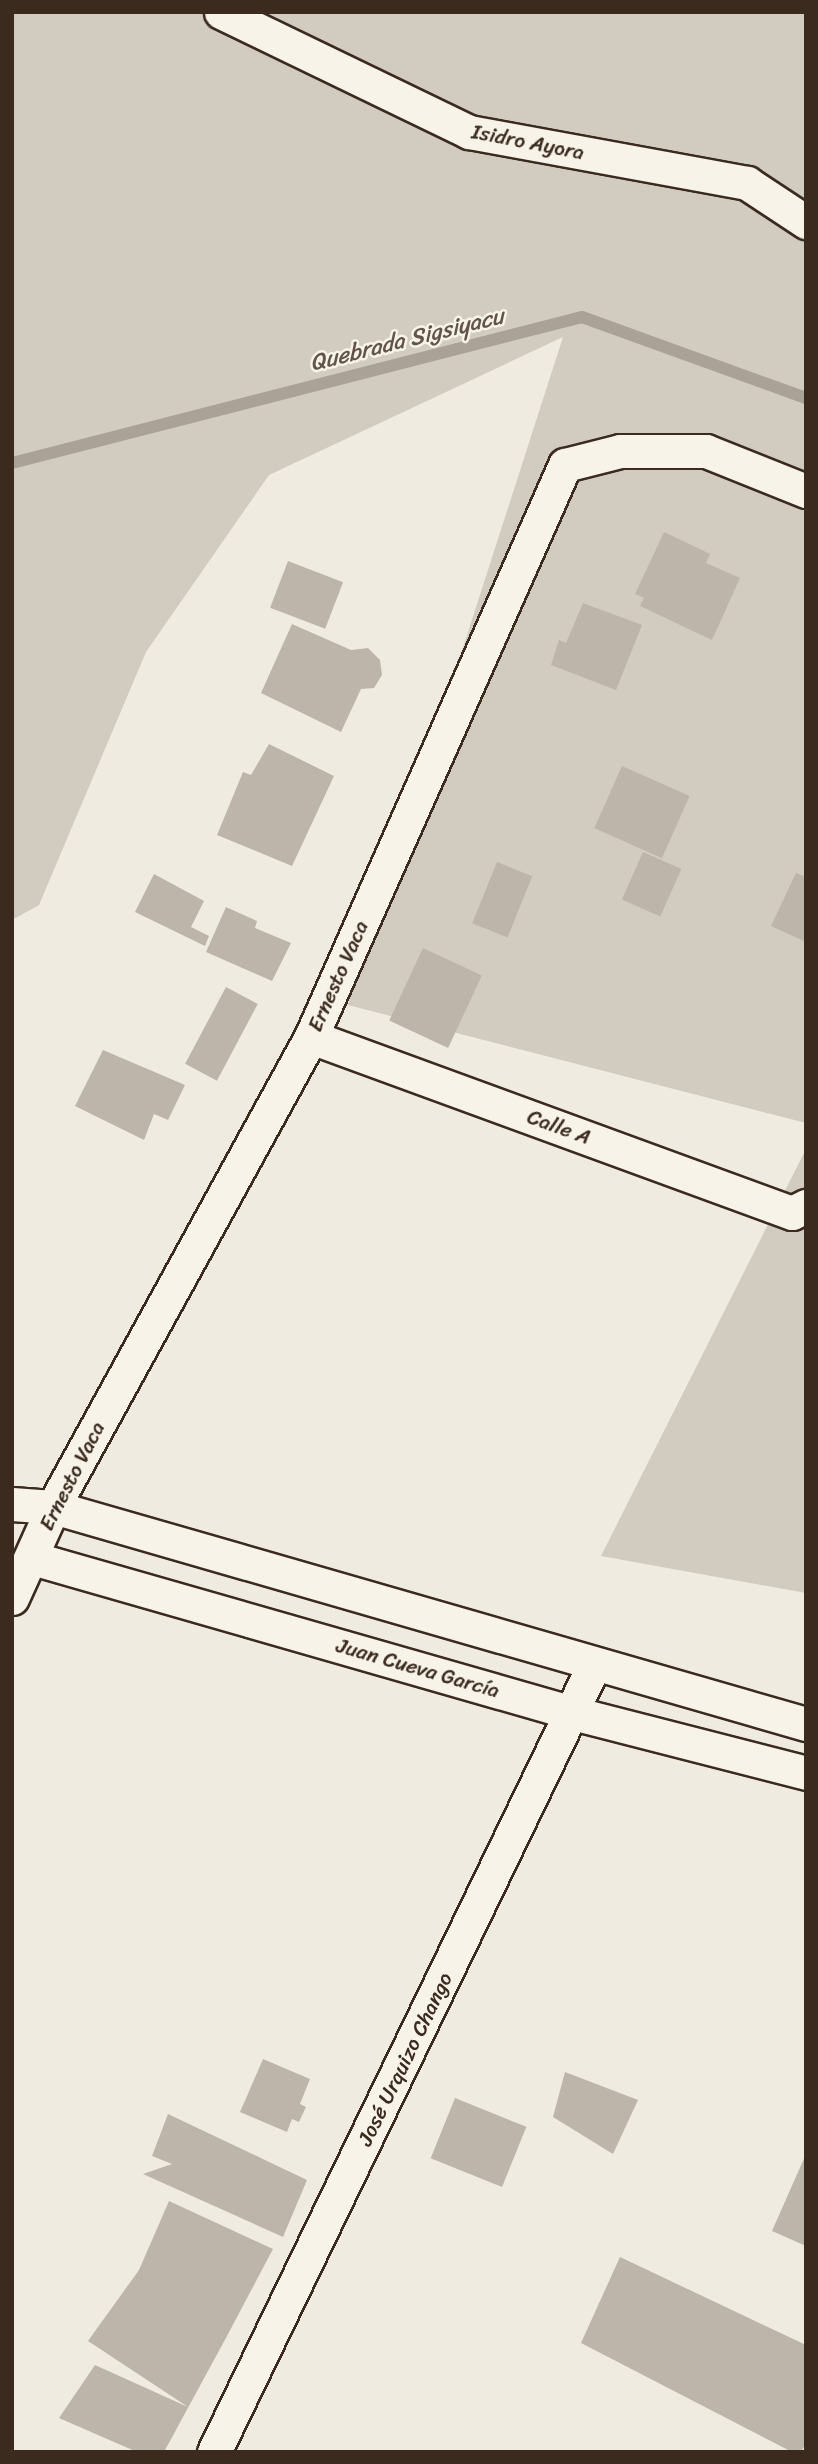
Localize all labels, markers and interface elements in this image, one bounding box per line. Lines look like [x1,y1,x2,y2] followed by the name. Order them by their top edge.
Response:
[470,119,586,165] street label: Isidro Ayora
[307,303,507,377] water label: Quebrada Sigsiyacu
[302,917,374,1035] street label: Ernesto Vaca
[524,1104,594,1150] street label: Calle A
[34,1417,110,1535] street label: Ernesto Vaca
[334,1633,502,1703] street label: Juan Cueva García
[352,1968,458,2150] street label: José Urquizo Chango

